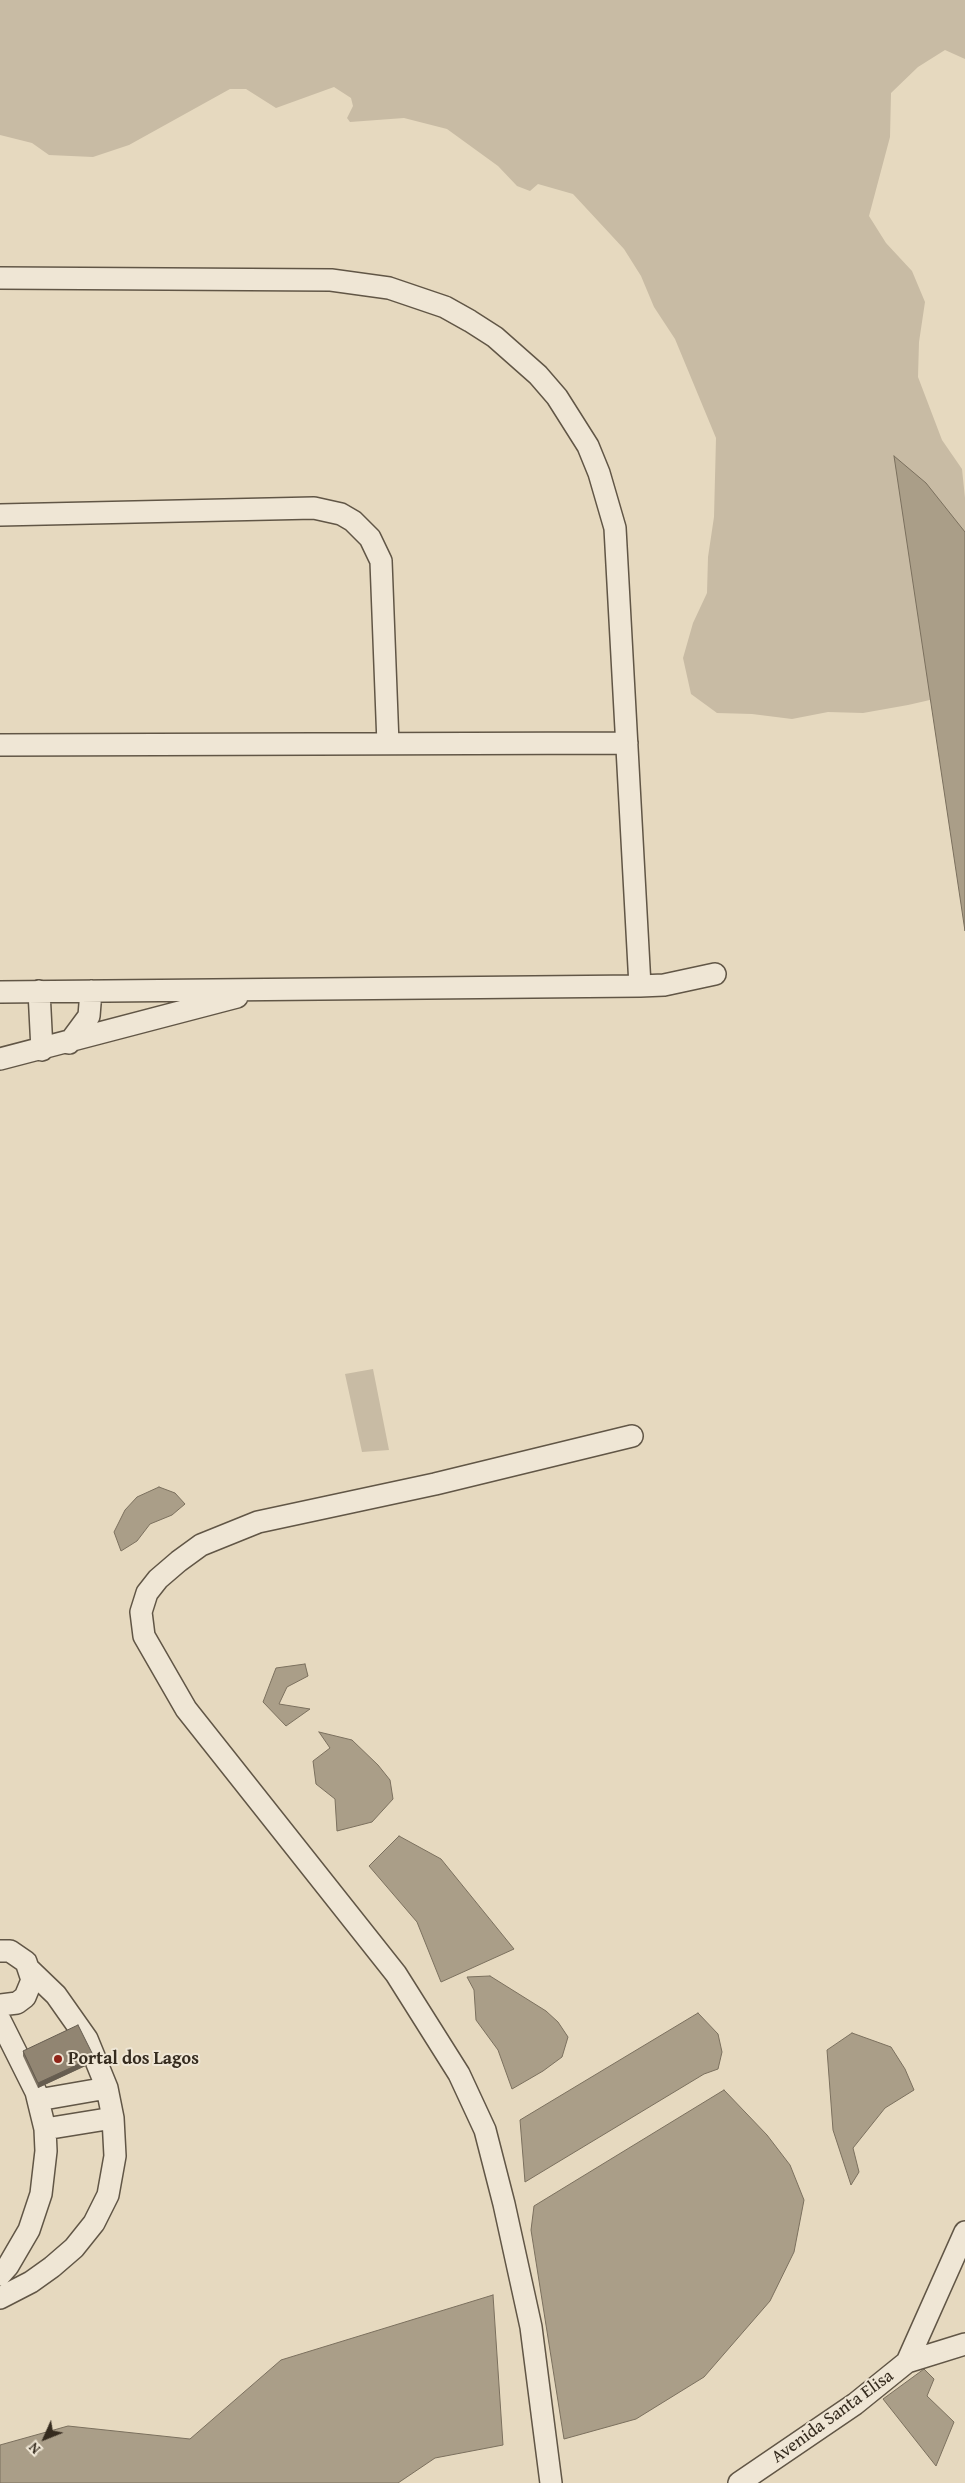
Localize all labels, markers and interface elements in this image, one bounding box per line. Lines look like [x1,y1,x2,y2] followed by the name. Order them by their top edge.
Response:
[68,2048,199,2070] place label: Portal dos Lagos
[52,2053,64,2065] marker: Portal dos Lagos
[768,2366,898,2468] street label: Avenida Santa Elisa
[20,2413,70,2463] north arrow
[24,2438,45,2459] text: N

